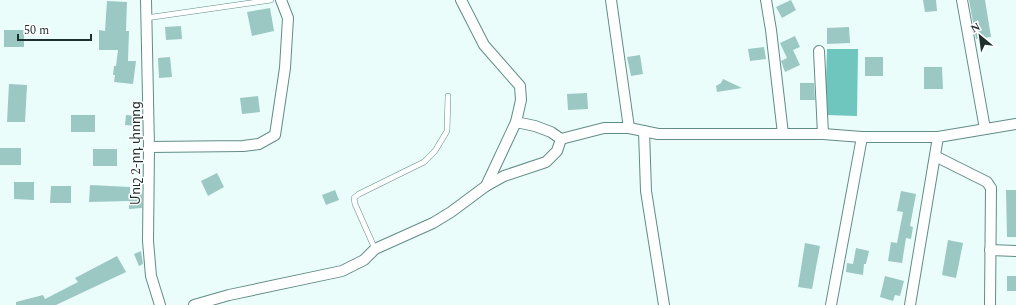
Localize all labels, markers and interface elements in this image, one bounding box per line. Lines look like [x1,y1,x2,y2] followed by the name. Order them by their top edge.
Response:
[18,16,91,42] scale bar
[960,16,1000,56] north arrow
[967,18,983,37] text: N
[24,21,49,40] text: 50 m
[126,101,146,205] street label: Մուշ 2-րդ փողոց

